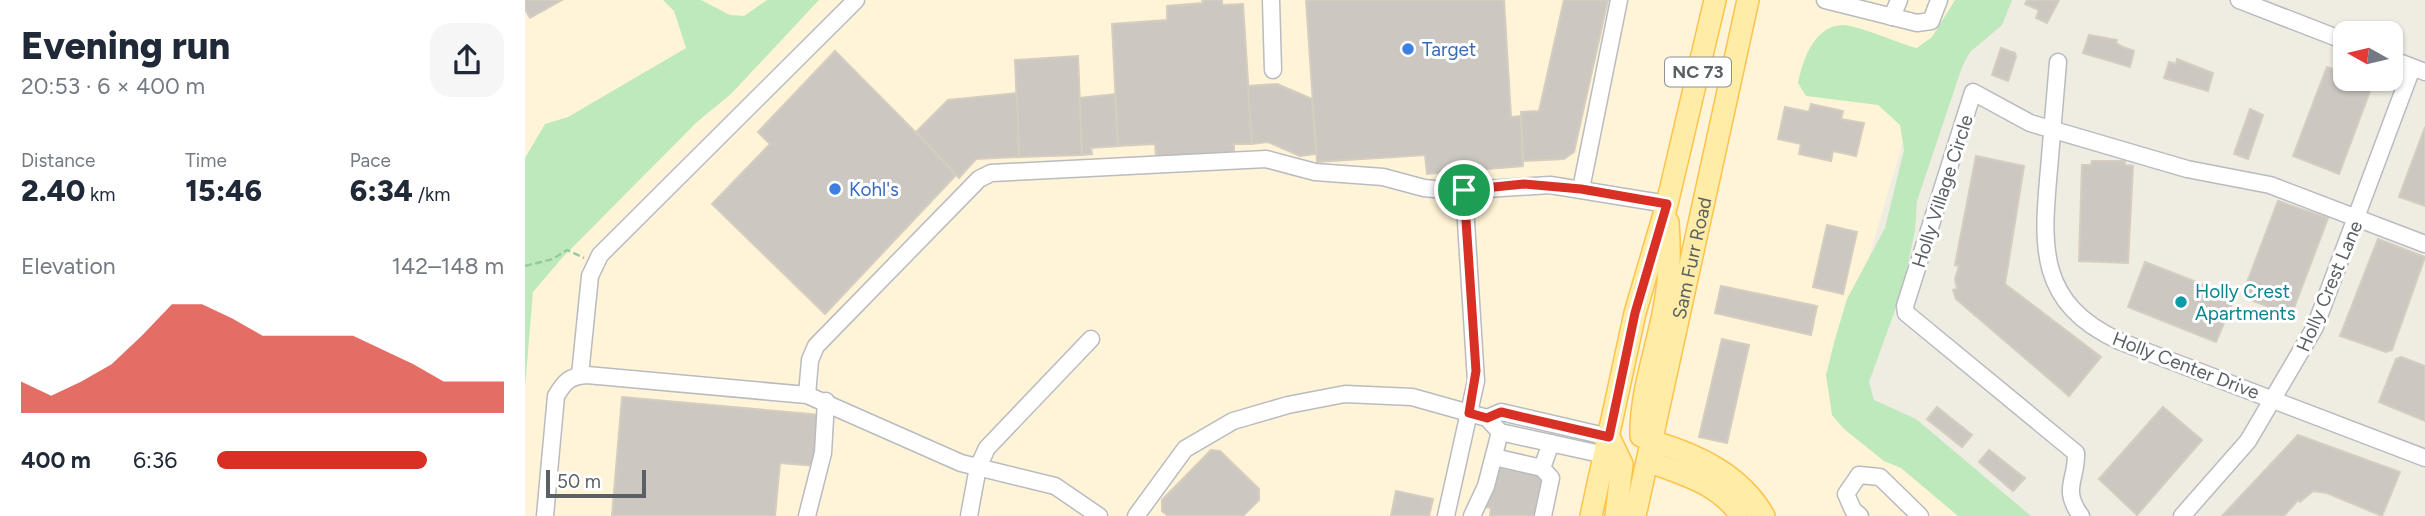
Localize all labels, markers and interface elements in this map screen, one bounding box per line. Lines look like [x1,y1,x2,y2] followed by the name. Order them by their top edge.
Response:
[2333,21,2403,91] north arrow
[2333,21,2403,91] map controls
[21,23,230,69] text: Evening run
[430,23,504,97] button: share
[1422,38,1476,61] place label: Target
[1400,41,1416,57] marker: Target
[1665,58,1731,86] road number: NC 73
[21,72,205,100] text: 20:53 · 6 × 400 m
[1907,112,1978,271] street label: Holly Village Circle
[21,149,95,172] text: Distance
[185,149,227,172] text: Time
[350,149,391,172] text: Pace
[1434,160,1494,220] pin
[1445,171,1483,209] icon: arrive
[21,172,85,209] text: 2.40
[185,172,262,209] text: 15:46
[350,172,413,209] text: 6:34
[849,178,899,201] place label: Kohl's
[827,181,843,197] marker: Kohl's
[85,183,115,206] text: km
[413,183,450,206] text: /km
[1667,195,1716,321] street label: Sam Furr Road
[2292,217,2367,355] street label: Holly Crest Lane
[21,252,116,280] text: Elevation
[392,252,504,280] text: 142–148 m
[2195,280,2296,325] place label: Holly Crest Apartments
[2173,294,2189,310] marker: Holly Crest Apartments
[2109,327,2263,404] street label: Holly Center Drive
[21,446,91,474] text: 400 m
[133,446,177,474] text: 6:36
[546,467,646,499] scale bar
[557,470,601,493] text: 50 m

